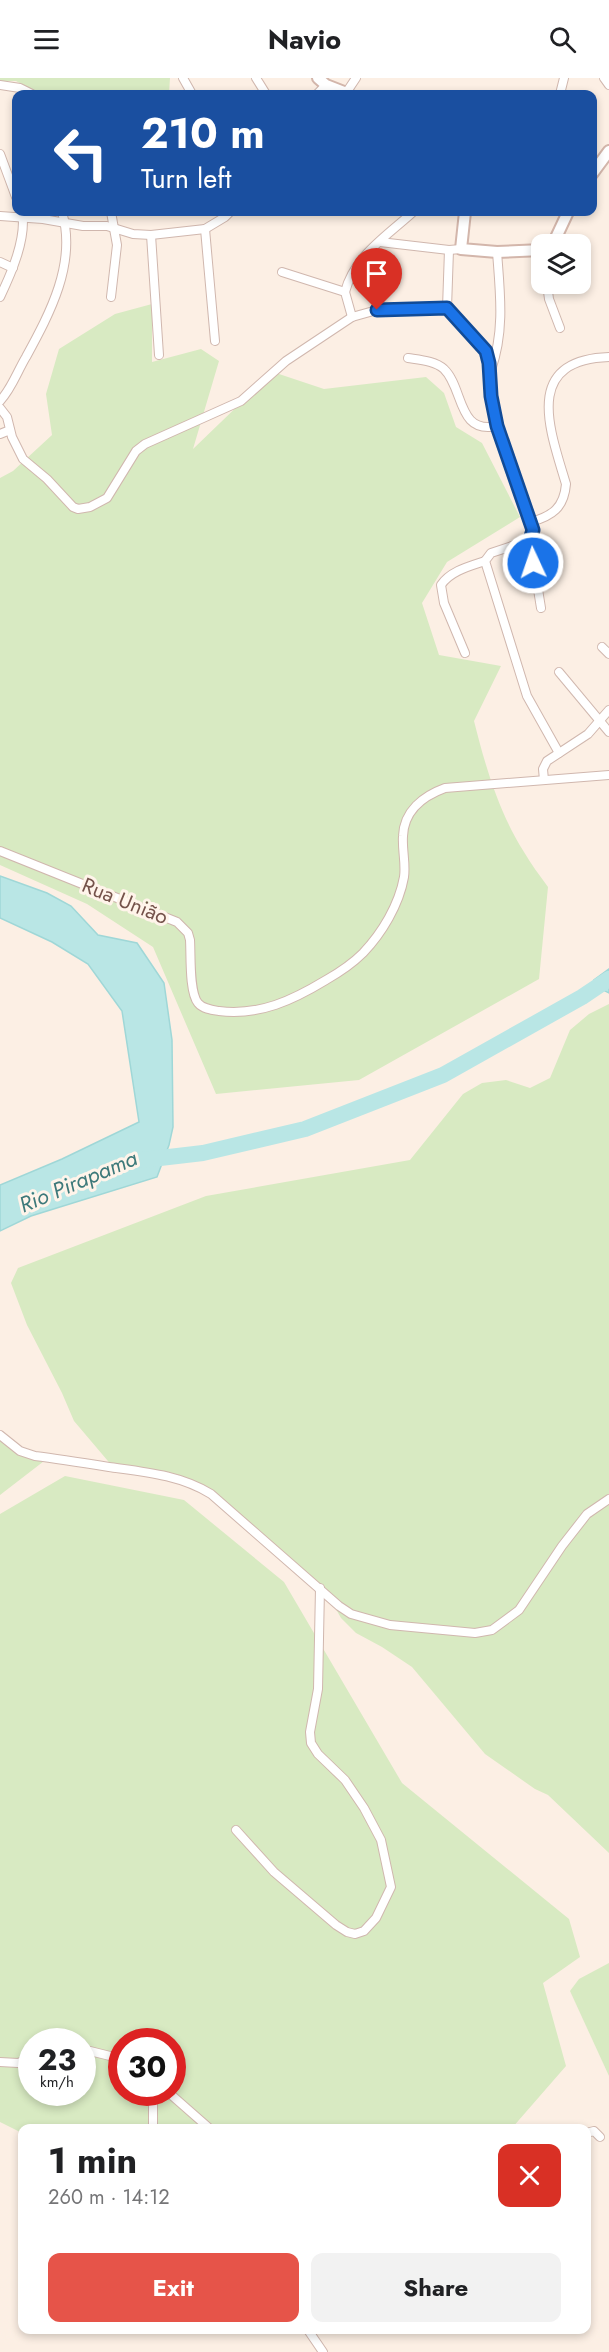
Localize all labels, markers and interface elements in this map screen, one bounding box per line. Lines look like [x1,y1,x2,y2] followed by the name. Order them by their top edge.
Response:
[268,20,341,59] text: Navio
[30,23,63,56] icon: menu
[546,23,579,56] icon: search
[141,103,265,164] text: 210 m
[42,114,120,192] icon: left
[141,159,231,198] text: Turn left
[531,234,591,294] map controls
[531,234,591,294] button: layers
[351,248,402,310] pin
[360,257,393,290] icon: arrive
[501,531,565,595] position arrow
[77,870,173,932] street label: Rua União
[14,1142,142,1220] water label: Rio Pirapama
[108,2028,186,2106] speed limit sign: 30
[38,2038,76,2081] text: 23
[40,2071,74,2093] text: km/h
[48,2134,137,2186] text: 1 min
[498,2144,561,2207] button: close
[48,2183,170,2212] text: 260 m · 14:12
[48,2253,299,2322] button: Exit
[311,2253,561,2322] button: Share

